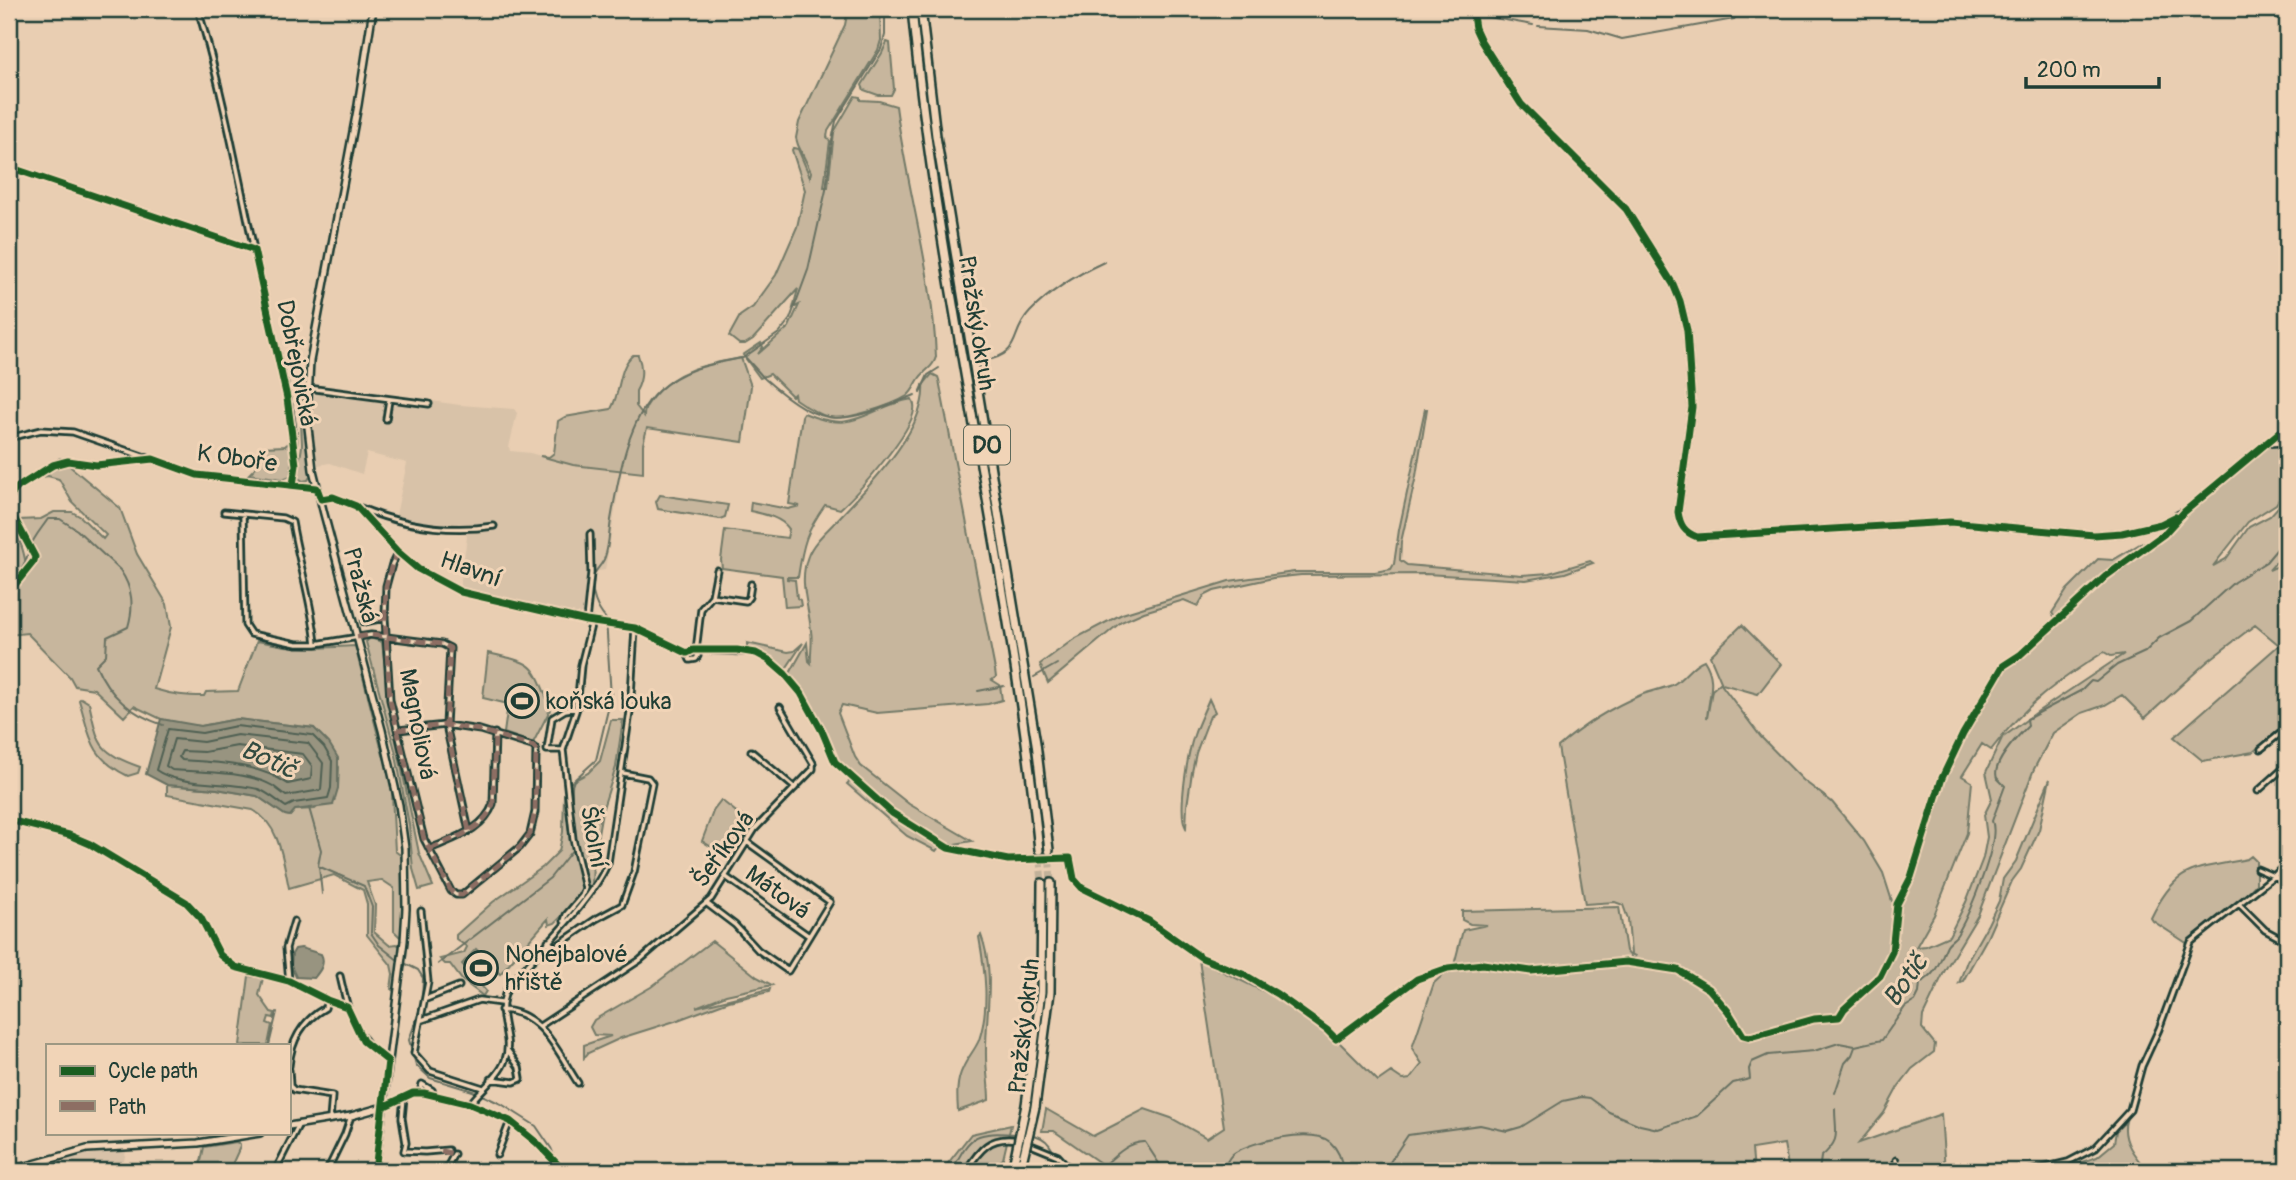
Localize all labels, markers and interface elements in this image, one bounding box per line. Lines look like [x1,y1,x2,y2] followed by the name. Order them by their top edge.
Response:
[2026,46,2160,90] scale bar
[2037,57,2101,84] text: 200 m
[952,254,1001,393] street label: Pražský okruh
[270,298,323,429] street label: Dobřejovická
[964,426,1010,464] road number: D0
[195,439,279,478] street label: K Oboře
[337,544,384,626] street label: Pražská
[436,545,505,594] street label: Hlavní
[393,666,442,782] street label: Magnoliová
[503,682,541,720] sports icon: koňská louka
[546,687,672,716] place label: koňská louka
[236,734,303,787] water label: Botič
[574,803,614,871] street label: Školní
[685,805,761,893] street label: Šeříková
[740,859,816,926] street label: Mátová
[505,940,628,997] place label: Nohejbalové hřiště
[1876,947,1936,1013] water label: Botič
[462,949,500,987] sports icon: Nohejbalové hřiště
[1003,957,1046,1095] street label: Pražský okruh
[46,1044,290,1134] legend
[108,1058,198,1085] text: Cycle path
[108,1094,146,1121] text: Path

